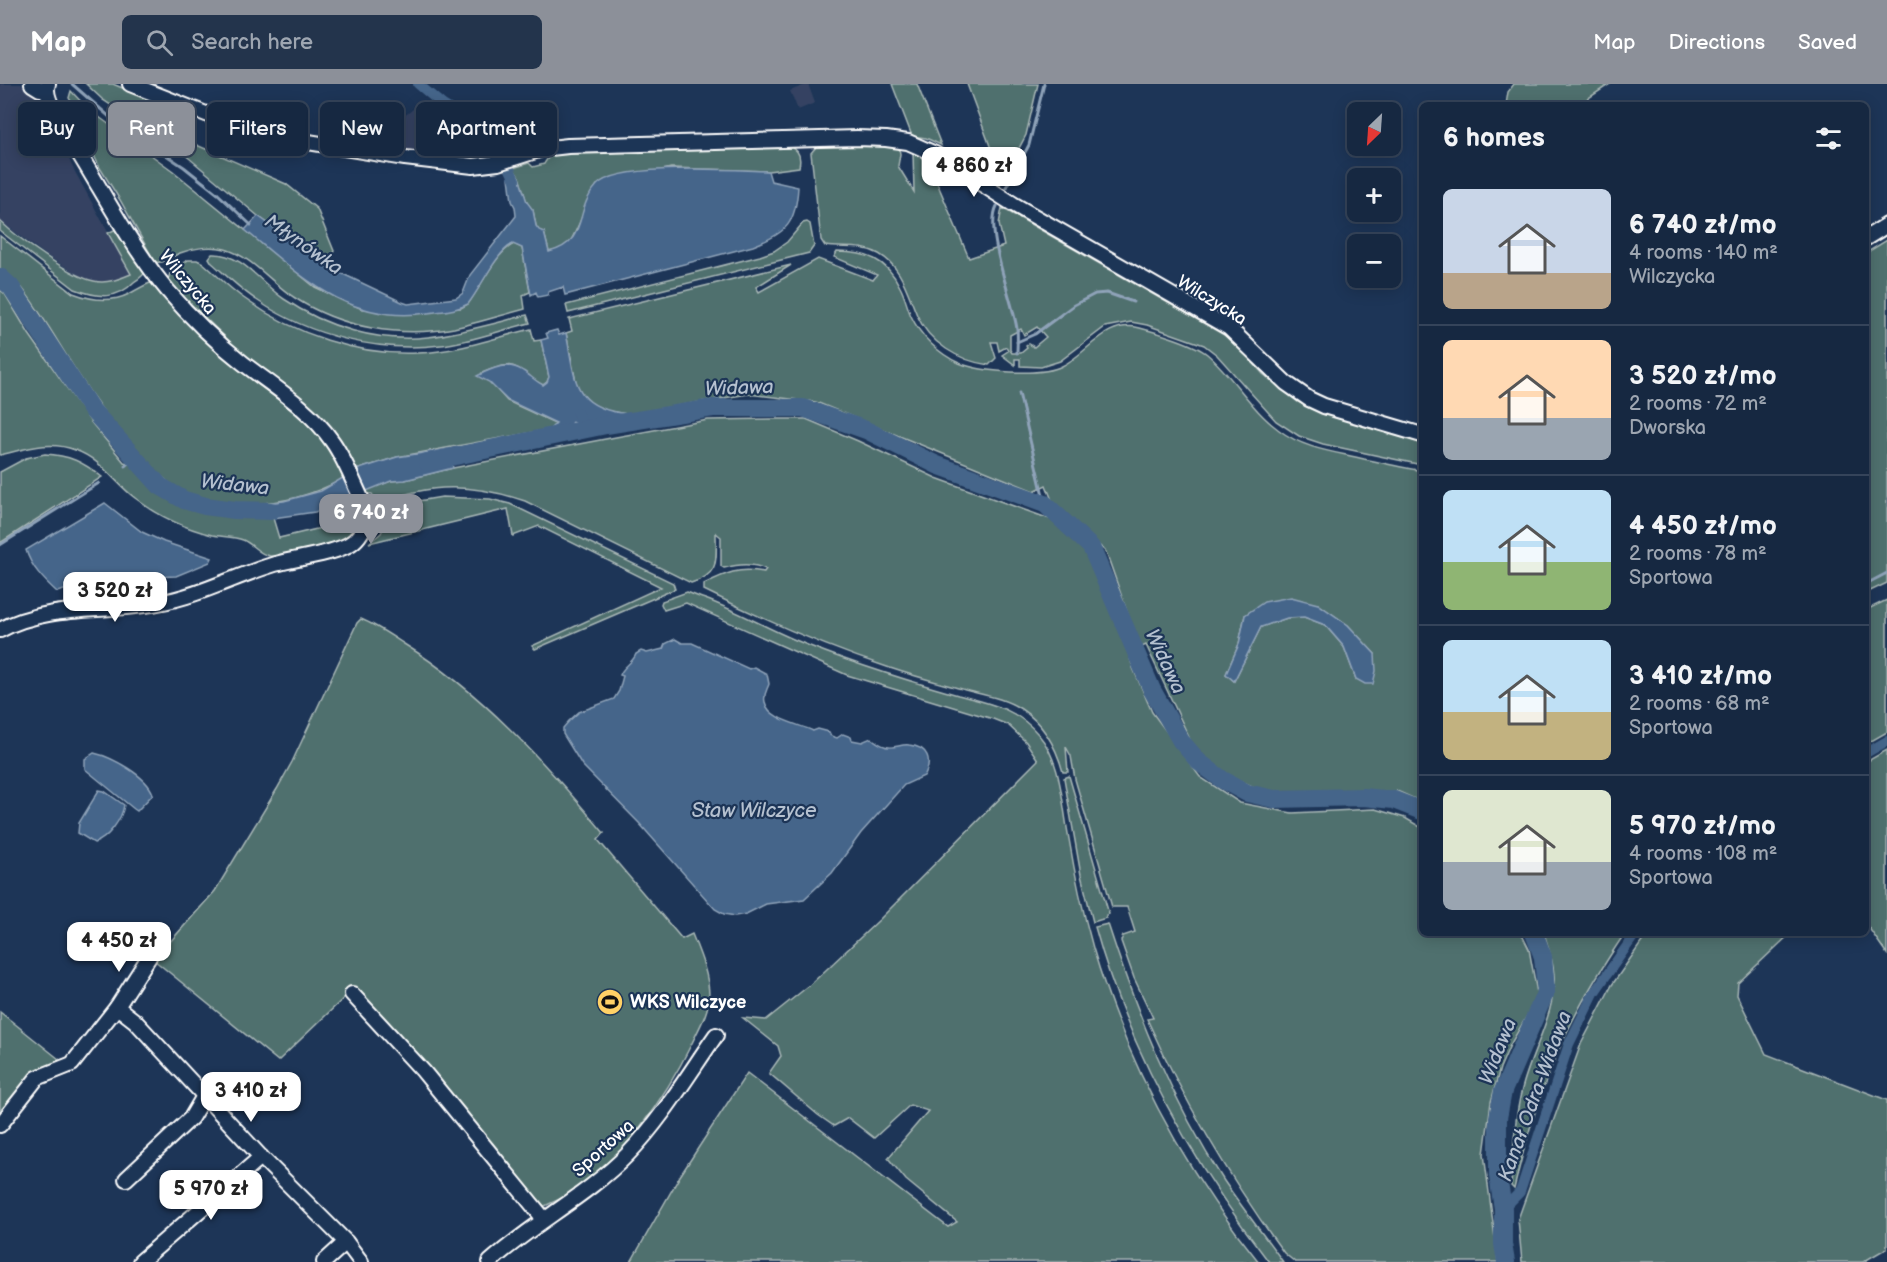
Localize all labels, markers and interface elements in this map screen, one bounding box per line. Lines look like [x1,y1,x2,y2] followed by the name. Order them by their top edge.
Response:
[122,15,542,69] search box
[30,26,86,59] text: Map
[143,26,176,59] icon: search
[191,29,313,56] text: Search here
[1593,30,1636,55] text: Map
[1669,30,1765,55] text: Directions
[1798,30,1857,55] text: Saved
[18,102,96,156] chip: Buy
[108,102,195,156] chip: Rent
[207,102,308,156] chip: Filters
[320,102,404,156] chip: New
[416,102,557,156] chip: Apartment
[1347,102,1401,156] north arrow
[1347,102,1401,288] map controls
[1812,122,1845,155] icon: filters
[1443,123,1545,154] text: 6 homes
[912,147,1036,198] pin: 4 860 zł
[936,154,1012,178] text: 4 860 zł
[1347,168,1401,222] button: +
[260,209,347,280] water label: Młynówka
[1629,210,1777,241] text: 6 740 zł/mo
[1491,213,1563,285] icon: home
[1347,234,1401,288] button: −
[1629,241,1778,265] text: 4 rooms · 140 m²
[155,246,221,319] street label: Wilczycka
[1629,265,1715,289] text: Wilczycka
[1173,271,1250,330] street label: Wilczycka
[1629,361,1776,392] text: 3 520 zł/mo
[1491,364,1563,436] icon: home
[704,375,774,401] water label: Widawa
[1629,392,1767,416] text: 2 rooms · 72 m²
[1629,416,1706,440] text: Dworska
[199,469,270,501] water label: Widawa
[309,494,433,545] pin: 6 740 zł
[333,501,409,525] text: 6 740 zł
[1629,511,1777,542] text: 4 450 zł/mo
[1491,514,1563,586] icon: home
[1629,542,1767,566] text: 2 rooms · 78 m²
[1629,566,1713,590] text: Sportowa
[53,572,177,623] pin: 3 520 zł
[77,579,153,603] text: 3 520 zł
[1140,625,1191,698] water label: Widawa
[1629,661,1772,692] text: 3 410 zł/mo
[1491,664,1563,736] icon: home
[1629,692,1770,716] text: 2 rooms · 68 m²
[1629,716,1713,740] text: Sportowa
[691,799,817,823] water label: Staw Wilczyce
[1629,811,1776,842] text: 5 970 zł/mo
[1491,814,1563,886] icon: home
[1629,842,1777,866] text: 4 rooms · 108 m²
[1629,866,1713,890] text: Sportowa
[57,922,181,973] pin: 4 450 zł
[81,929,157,953] text: 4 450 zł
[595,987,625,1017] sports icon: WKS Wilczyce
[630,992,746,1013] place label: WKS Wilczyce
[1493,1008,1577,1185] water label: Kanał Odra-Widawa
[1474,1015,1522,1088] water label: Widawa
[189,1072,313,1123] pin: 3 410 zł
[215,1079,287,1103] text: 3 410 zł
[568,1115,638,1181] street label: Sportowa
[149,1170,273,1221] pin: 5 970 zł
[173,1177,249,1201] text: 5 970 zł

